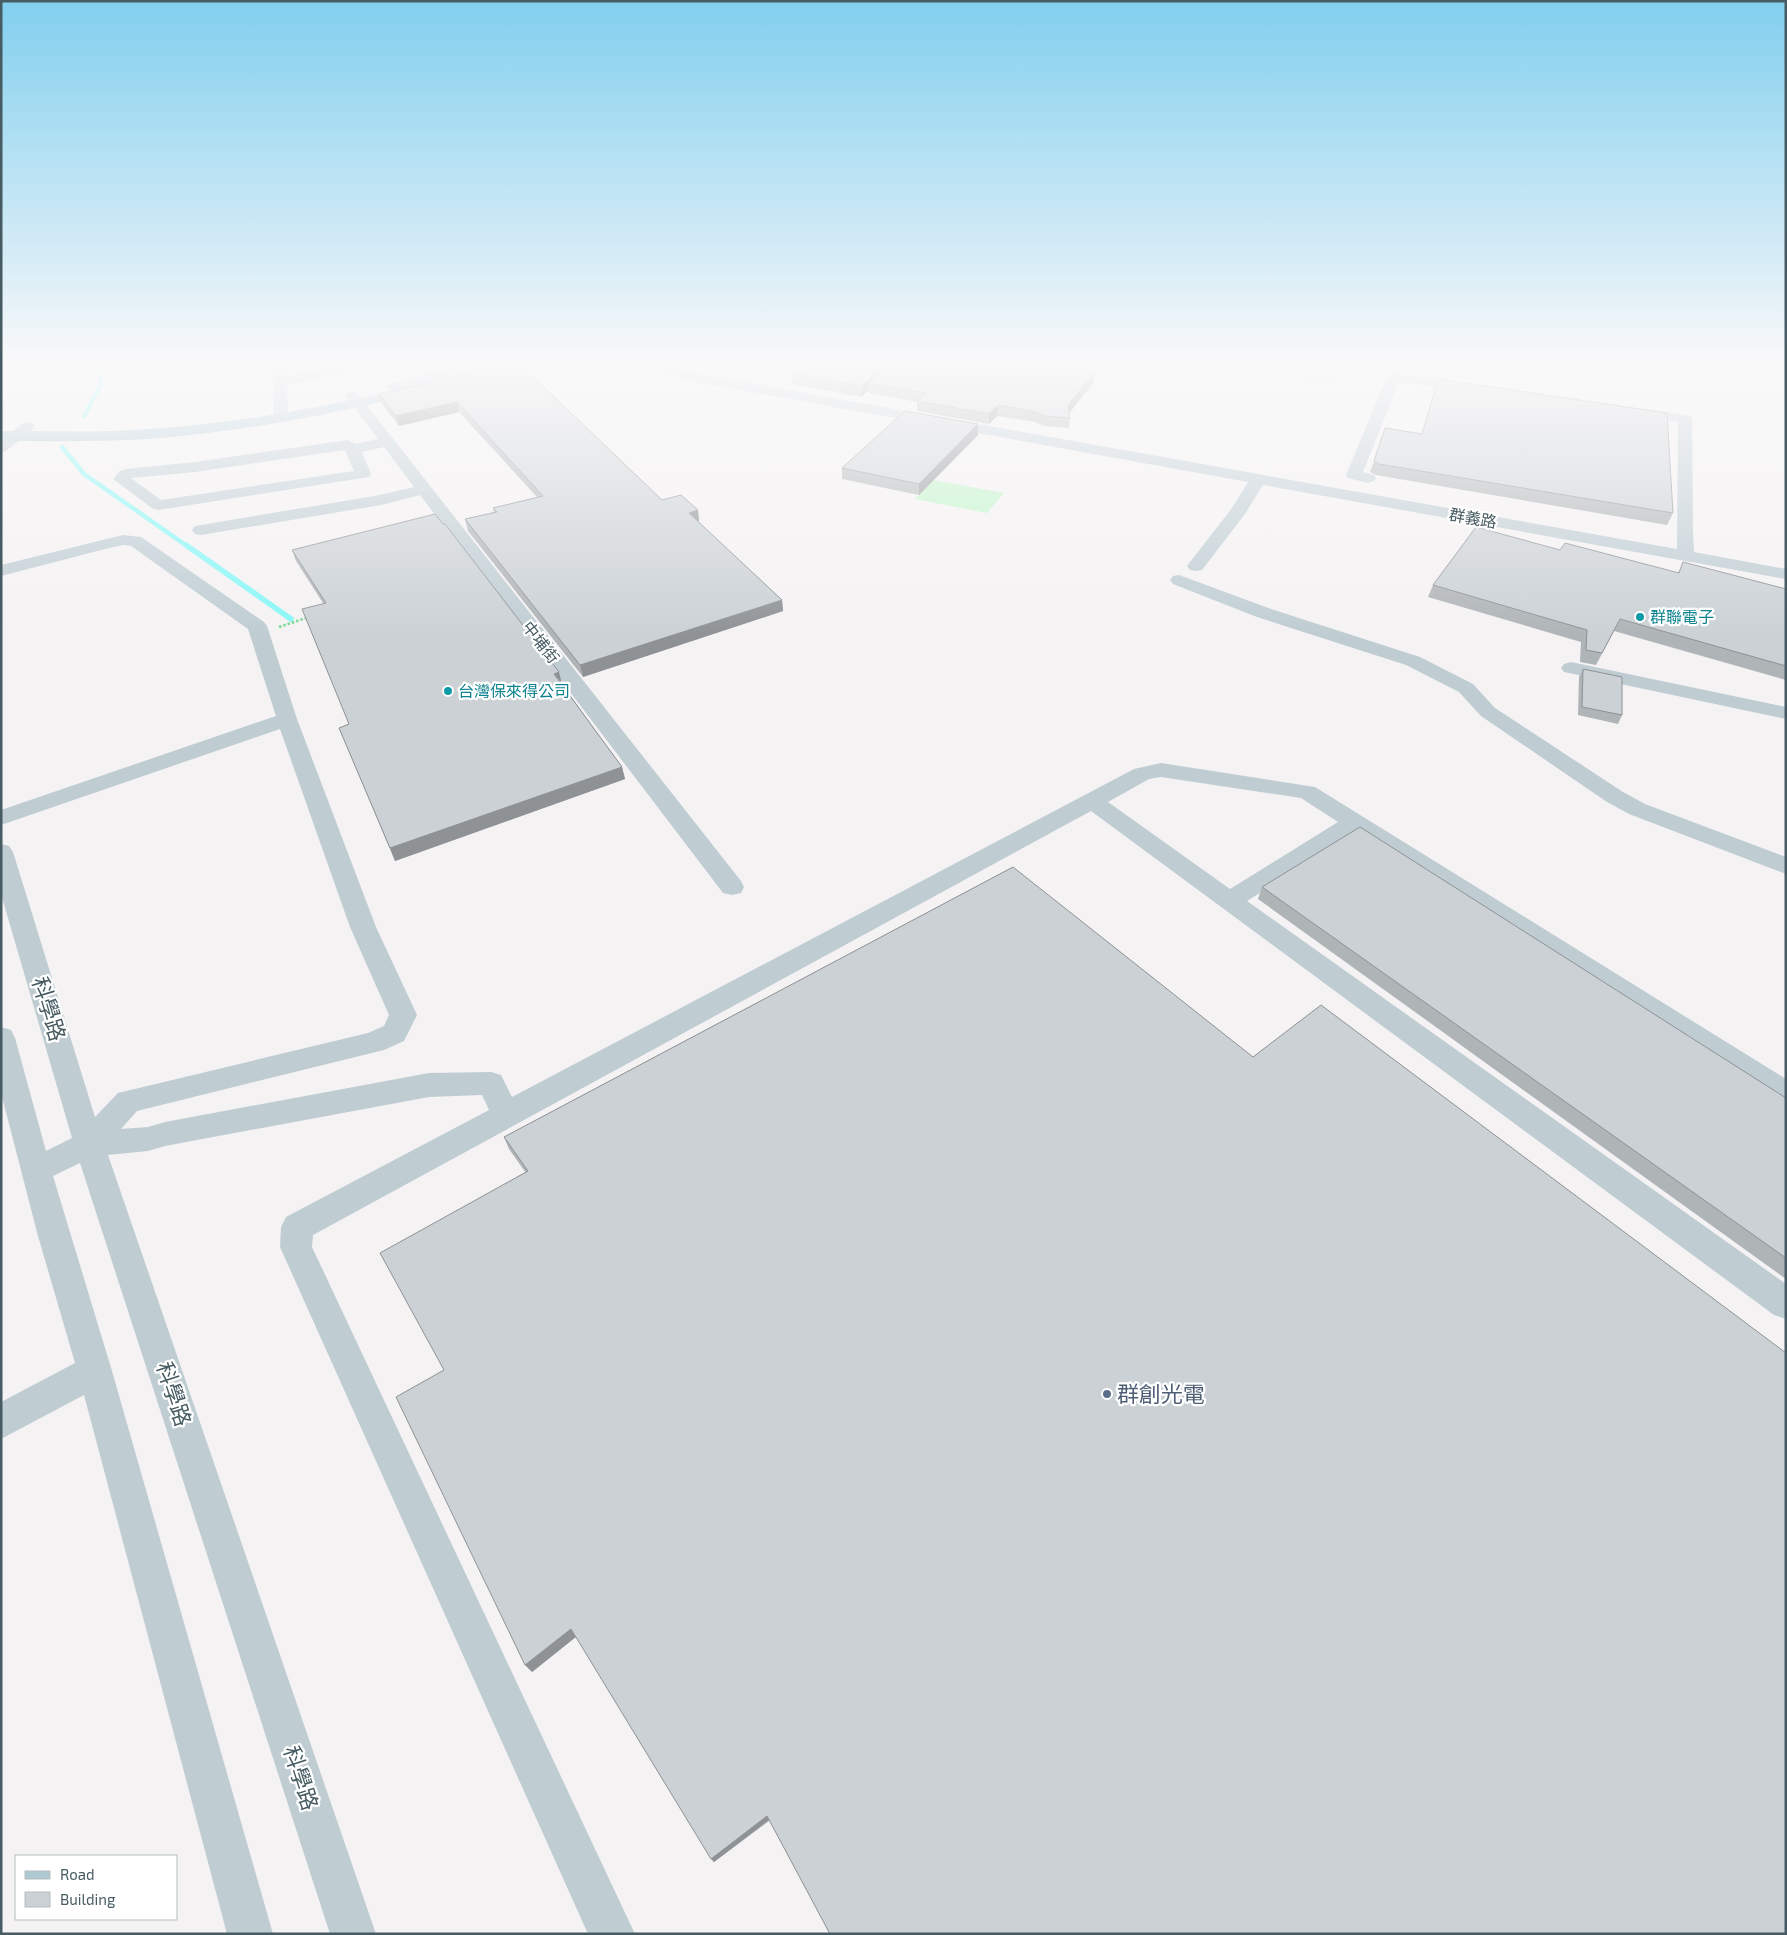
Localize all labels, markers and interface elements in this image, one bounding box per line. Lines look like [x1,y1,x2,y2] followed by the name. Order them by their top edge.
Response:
[1448,504,1498,531] street label: 群義路
[1650,607,1714,626] place label: 群聯電子
[1634,611,1646,623] marker: 群聯電子
[519,617,564,666] street label: 中埔街
[458,681,570,700] place label: 台灣保來得公司
[442,685,454,697] marker: 台灣保來得公司
[28,973,72,1044] street label: 科學路
[152,1358,198,1429] street label: 科學路
[1117,1380,1205,1406] place label: 群創光電
[1101,1388,1113,1400] marker: 群創光電
[279,1742,325,1813] street label: 科學路
[15,1855,178,1920] legend
[60,1865,95,1883] text: Road
[60,1890,116,1908] text: Building

